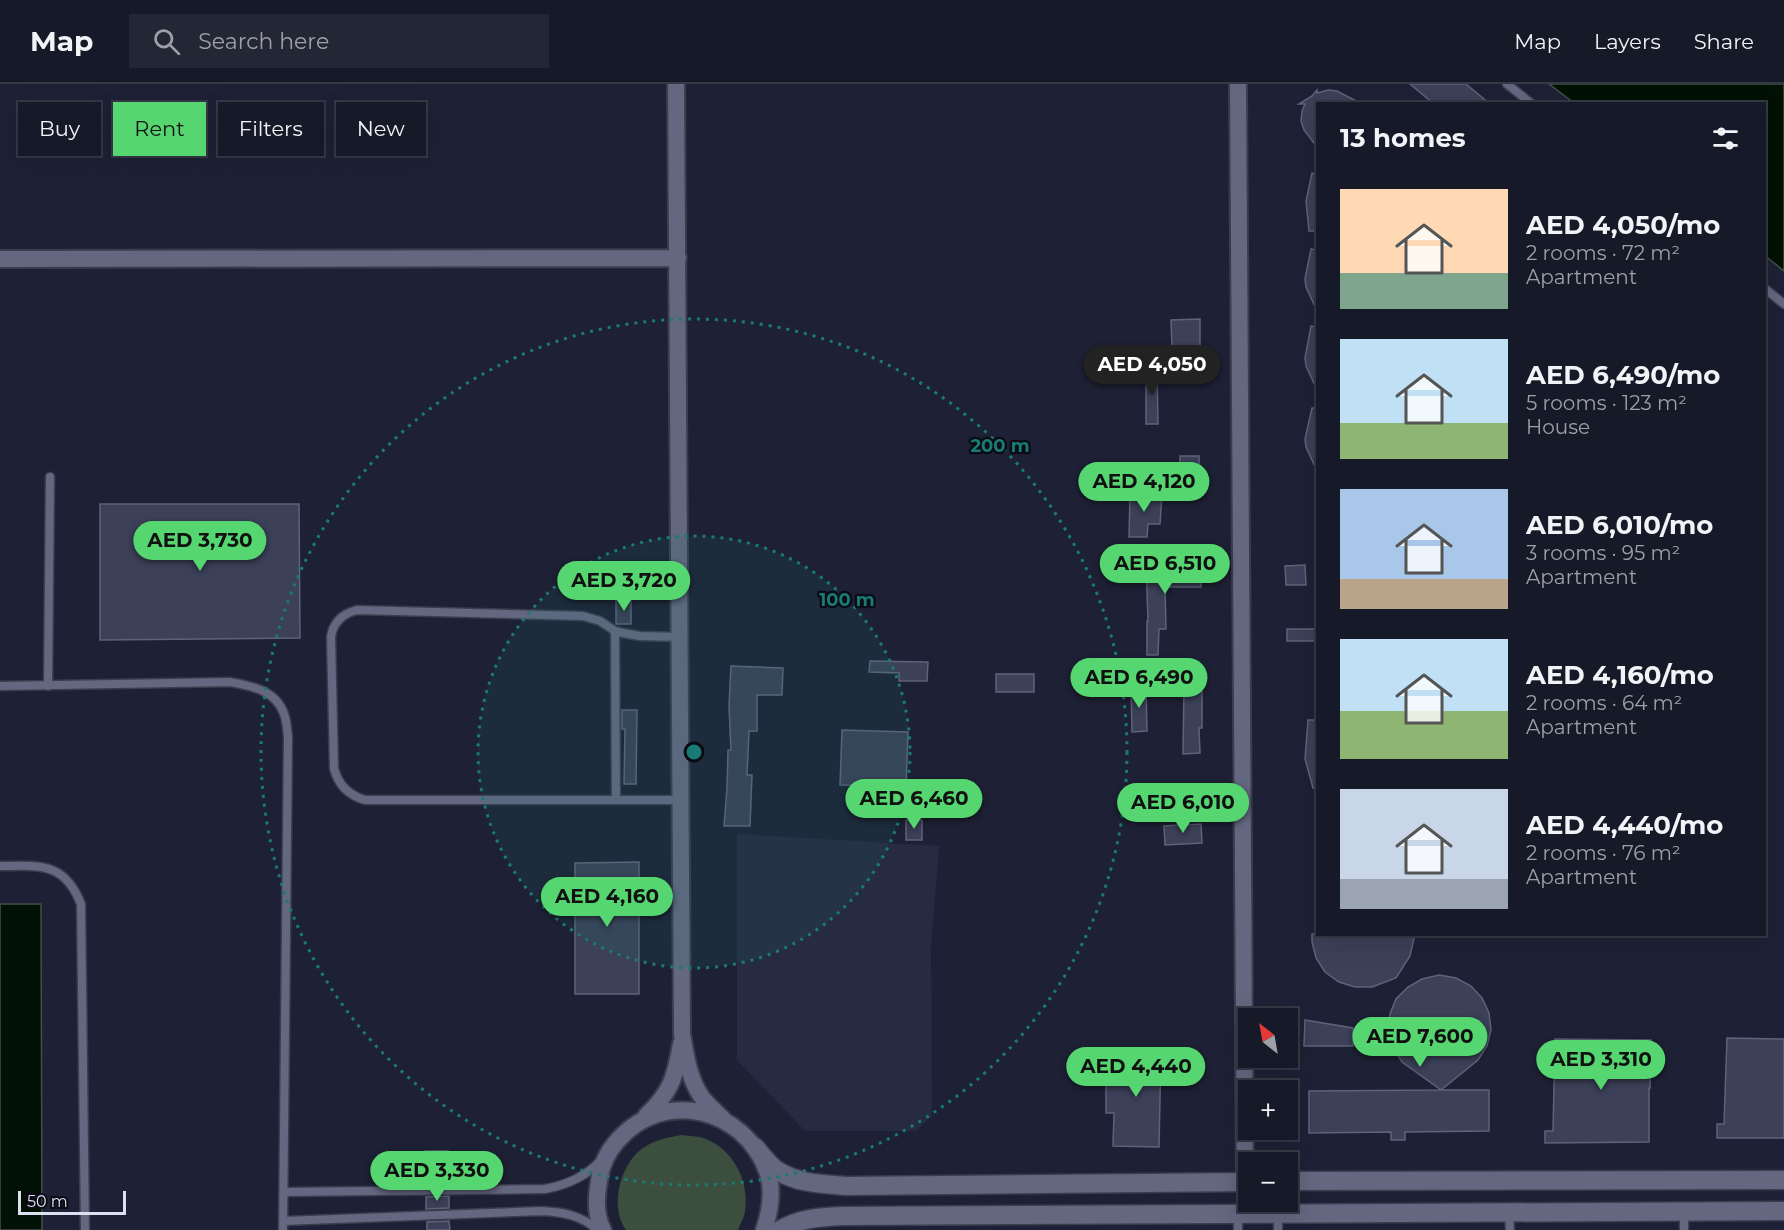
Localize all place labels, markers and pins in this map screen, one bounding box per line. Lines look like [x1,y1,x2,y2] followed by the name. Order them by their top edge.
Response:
[1083,345,1221,396] pin: AED 4,050
[1075,462,1213,513] pin: AED 4,120
[131,521,269,572] pin: AED 3,730
[1096,544,1234,595] pin: AED 6,510
[555,561,693,612] pin: AED 3,720
[1070,658,1208,709] pin: AED 6,490
[684,742,704,762] centre of rings
[845,779,983,830] pin: AED 6,460
[1114,783,1252,834] pin: AED 6,010
[538,877,676,928] pin: AED 4,160
[1351,1017,1489,1068] pin: AED 7,600
[1532,1040,1670,1091] pin: AED 3,310
[1067,1047,1205,1098] pin: AED 4,440
[368,1151,506,1202] pin: AED 3,330

